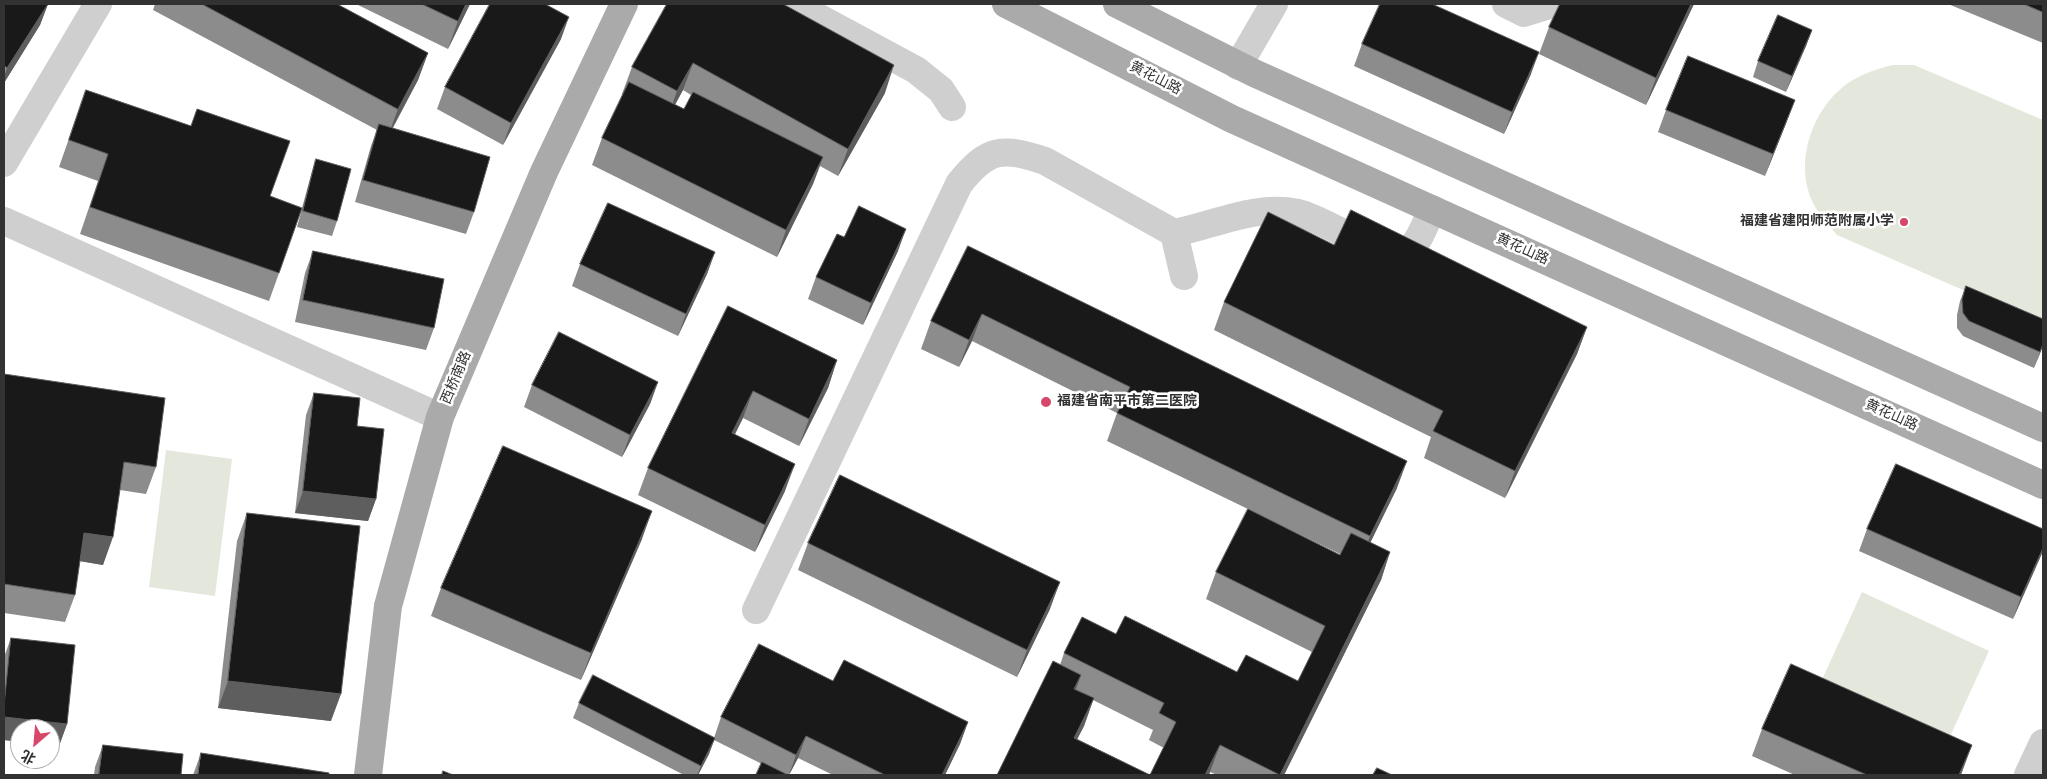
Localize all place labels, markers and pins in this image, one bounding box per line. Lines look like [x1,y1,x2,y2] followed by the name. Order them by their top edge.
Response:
[1740,214,1894,230] place label: 福建省建阳师范附属小学
[1898,216,1910,228] marker: 福建省建阳师范附属小学
[1057,394,1197,410] place label: 福建省南平市第二医院
[1039,395,1053,409] marker: 福建省南平市第二医院

